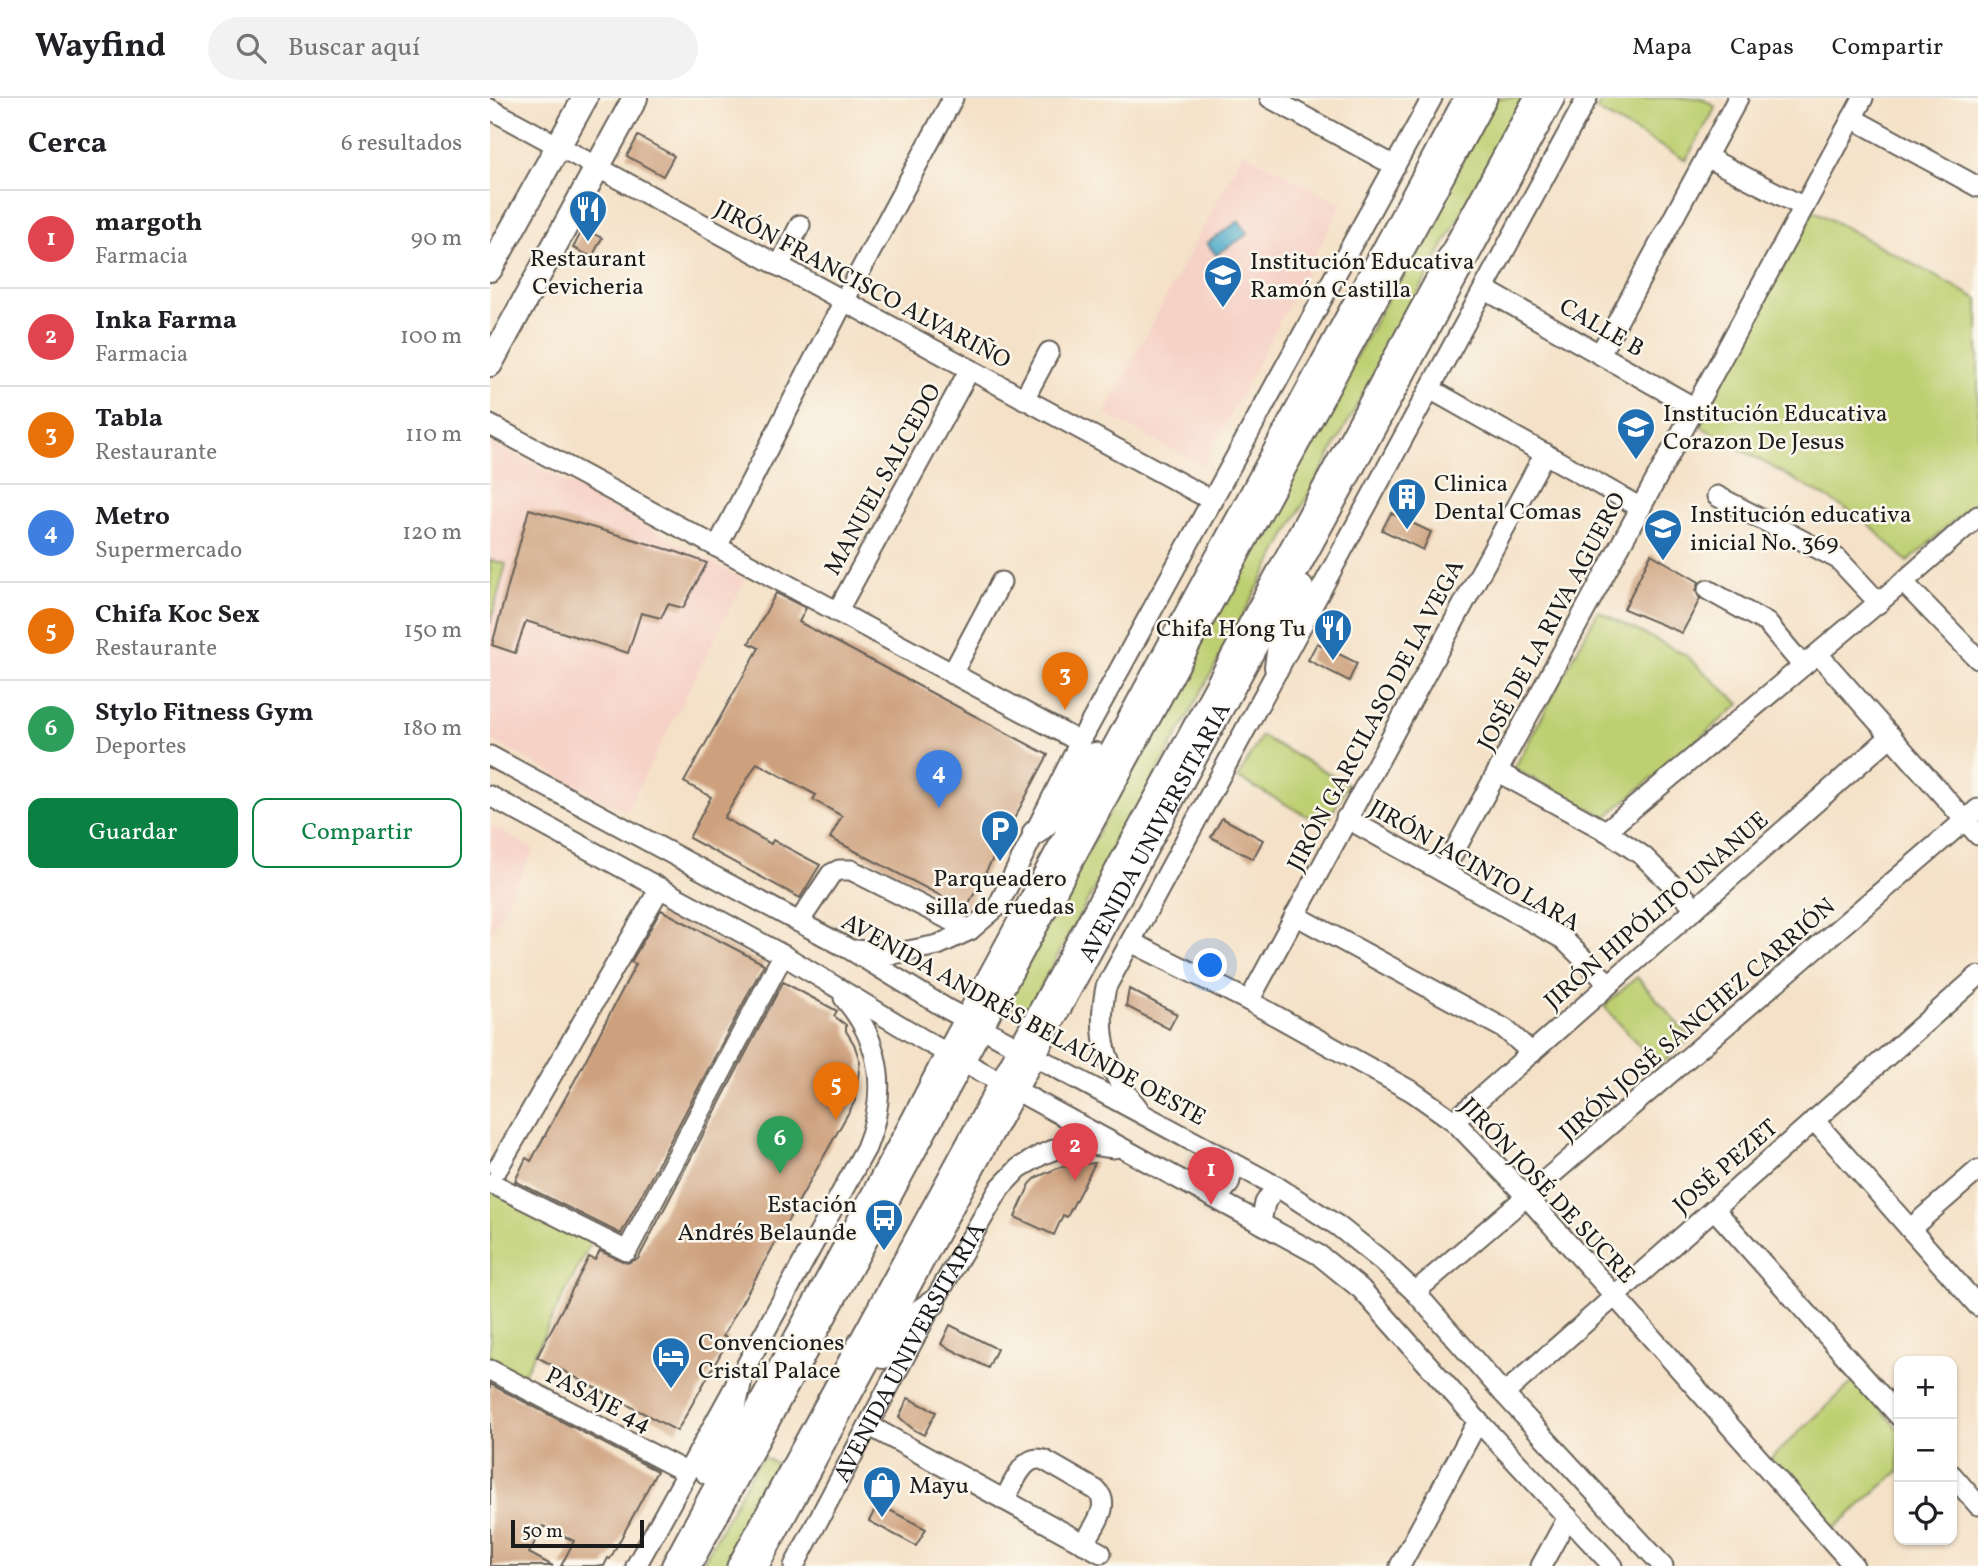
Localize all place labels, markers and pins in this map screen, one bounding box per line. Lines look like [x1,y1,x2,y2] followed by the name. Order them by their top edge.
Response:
[567,188,609,243] restaurant icon: Restaurant Cevicheria
[530,243,646,305] place label: Restaurant Cevicheria
[1250,246,1475,308] place label: Institución Educativa Ramón Castilla
[1202,254,1244,309] school or university icon: Institución Educativa Ramón Castilla
[1663,398,1888,460] place label: Institución Educativa Corazon De Jesus
[1615,406,1657,461] school or university icon: Institución Educativa Corazon De Jesus
[1434,468,1581,530] place label: Clinica Dental Comas
[1386,476,1428,531] building icon: Clinica Dental Comas
[1690,499,1912,561] place label: Institución educativa inicial No. 369
[1642,507,1684,562] school or university icon: Institución educativa inicial No. 369
[1312,607,1354,662] restaurant icon: Chifa Hong Tu
[1156,613,1306,647] place label: Chifa Hong Tu
[1042,652,1088,710] pin: 3
[916,750,962,808] pin: 4
[979,808,1021,863] parking icon: Parqueadero silla de ruedas
[925,863,1075,925] place label: Parqueadero silla de ruedas
[813,1062,859,1120] pin: 5
[757,1116,803,1174] pin: 6
[1052,1123,1098,1181] pin: 2
[1188,1147,1234,1205] pin: 1
[678,1189,857,1251] place label: Estación Andrés Belaunde
[863,1197,905,1252] bus stop icon: Estación Andrés Belaunde
[698,1327,845,1389] place label: Convenciones Cristal Palace
[650,1335,692,1390] hotel icon: Convenciones Cristal Palace
[861,1464,903,1519] shop icon: Mayu
[909,1470,969,1504] place label: Mayu

